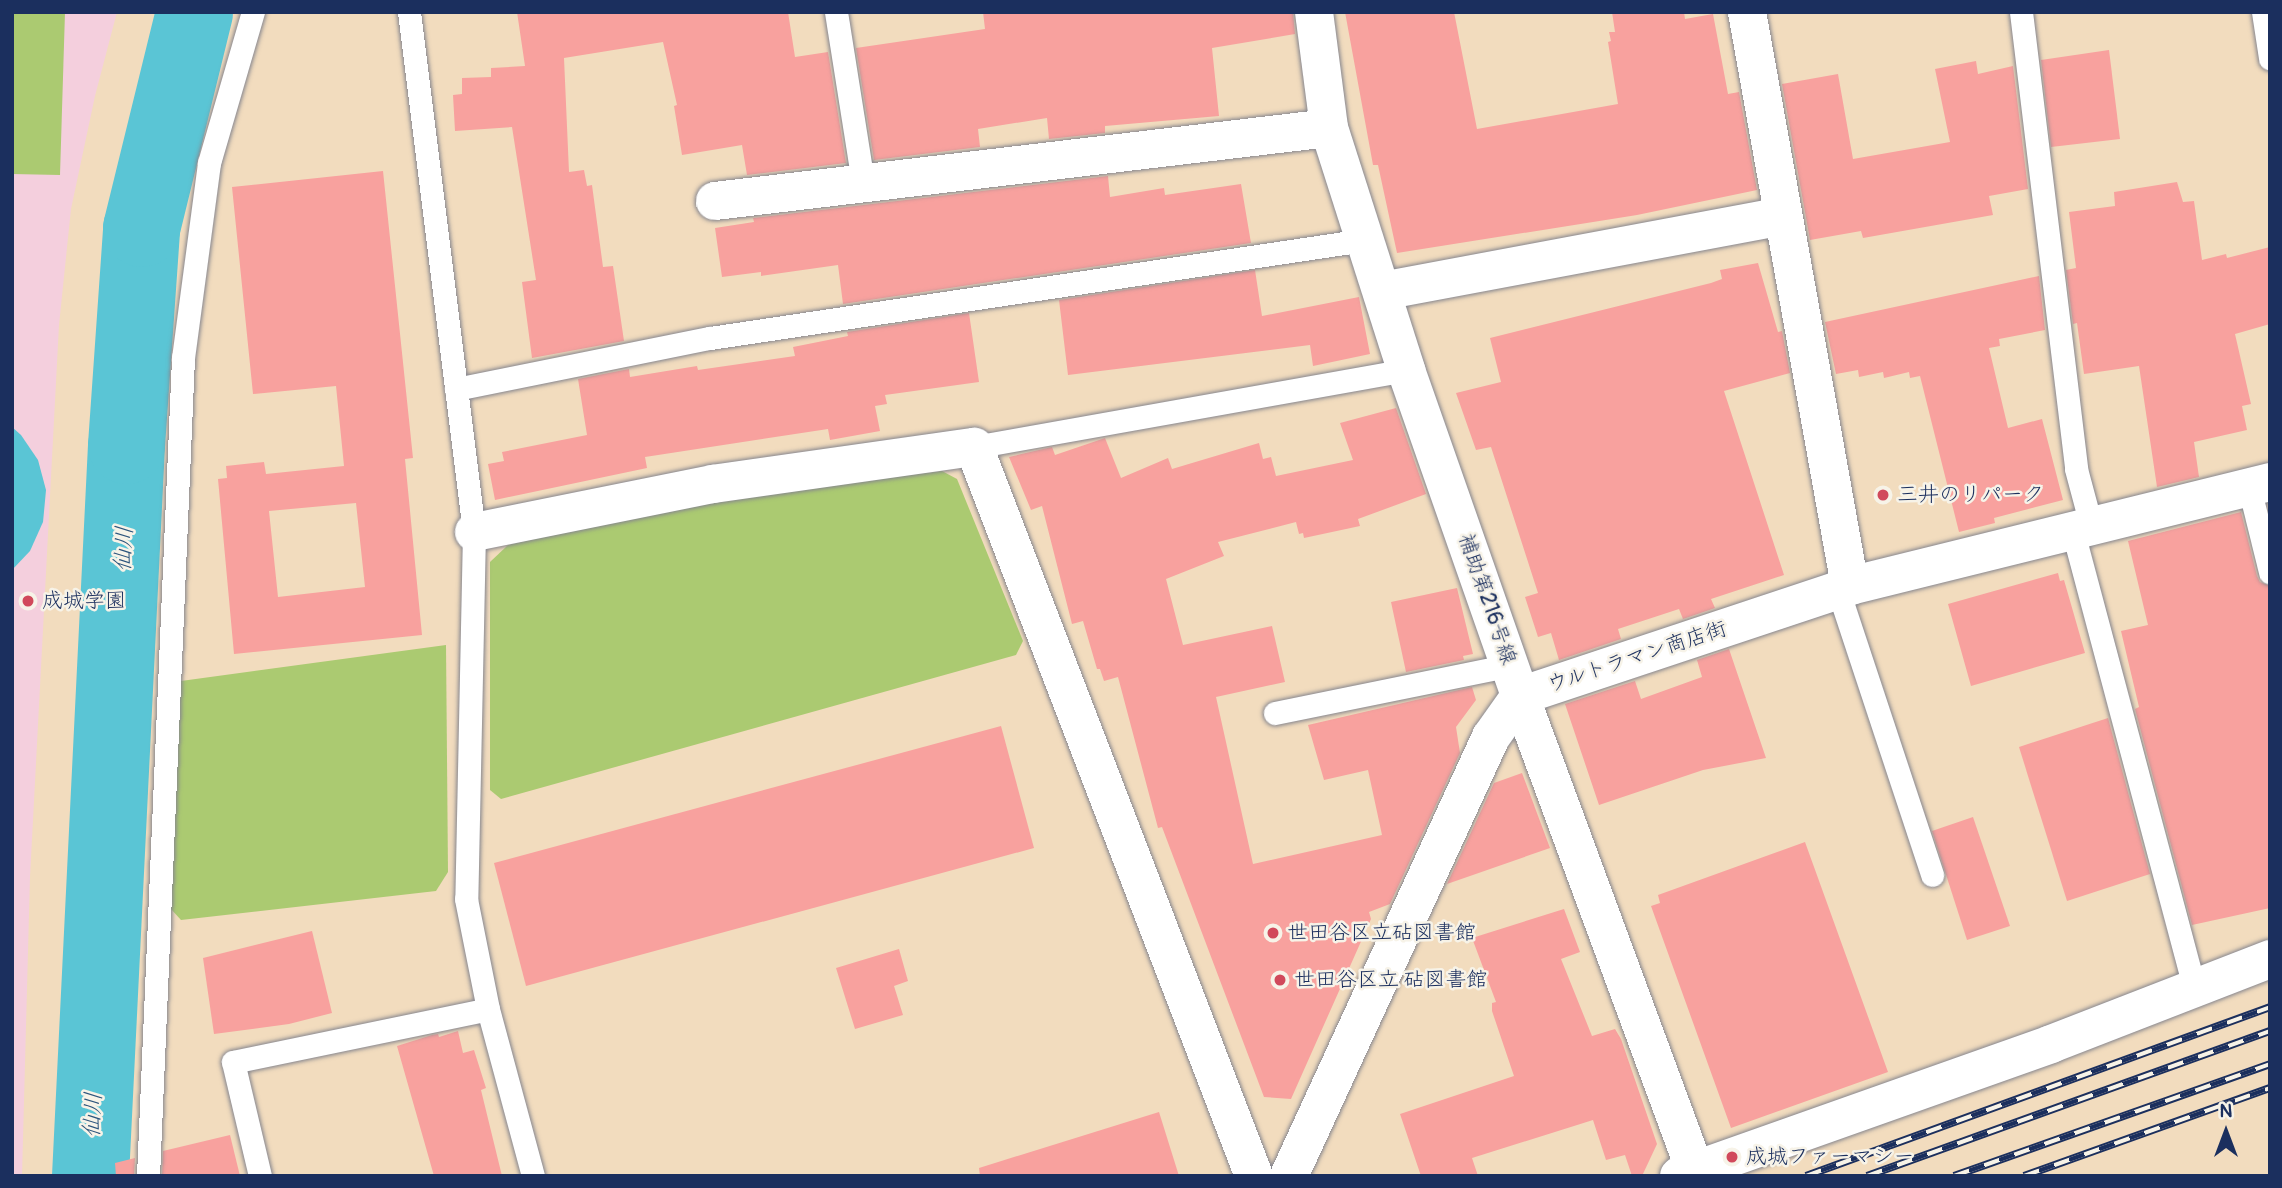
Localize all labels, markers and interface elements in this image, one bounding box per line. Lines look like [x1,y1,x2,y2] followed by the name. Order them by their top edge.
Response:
[1897,482,2044,508] place label: 三井のリパーク
[1875,487,1891,503] marker: 三井のリパーク
[109,525,139,573] water label: 仙川
[1453,530,1521,668] street label: 補助第216号線
[42,588,126,614] place label: 成城学園
[20,593,36,609] marker: 成城学園
[1543,616,1731,698] street label: ウルトラマン商店街
[1287,920,1476,946] place label: 世田谷区立砧図書館
[1265,925,1281,941] marker: 世田谷区立砧図書館
[1294,967,1488,993] place label: 世田谷区立 砧図書館
[1272,972,1288,988] marker: 世田谷区立 砧図書館
[78,1091,108,1139] water label: 仙川
[2191,1097,2261,1167] north arrow
[2220,1099,2232,1123] text: N
[1746,1144,1914,1170] place label: 成城ファーマシー
[1724,1149,1740,1165] marker: 成城ファーマシー

